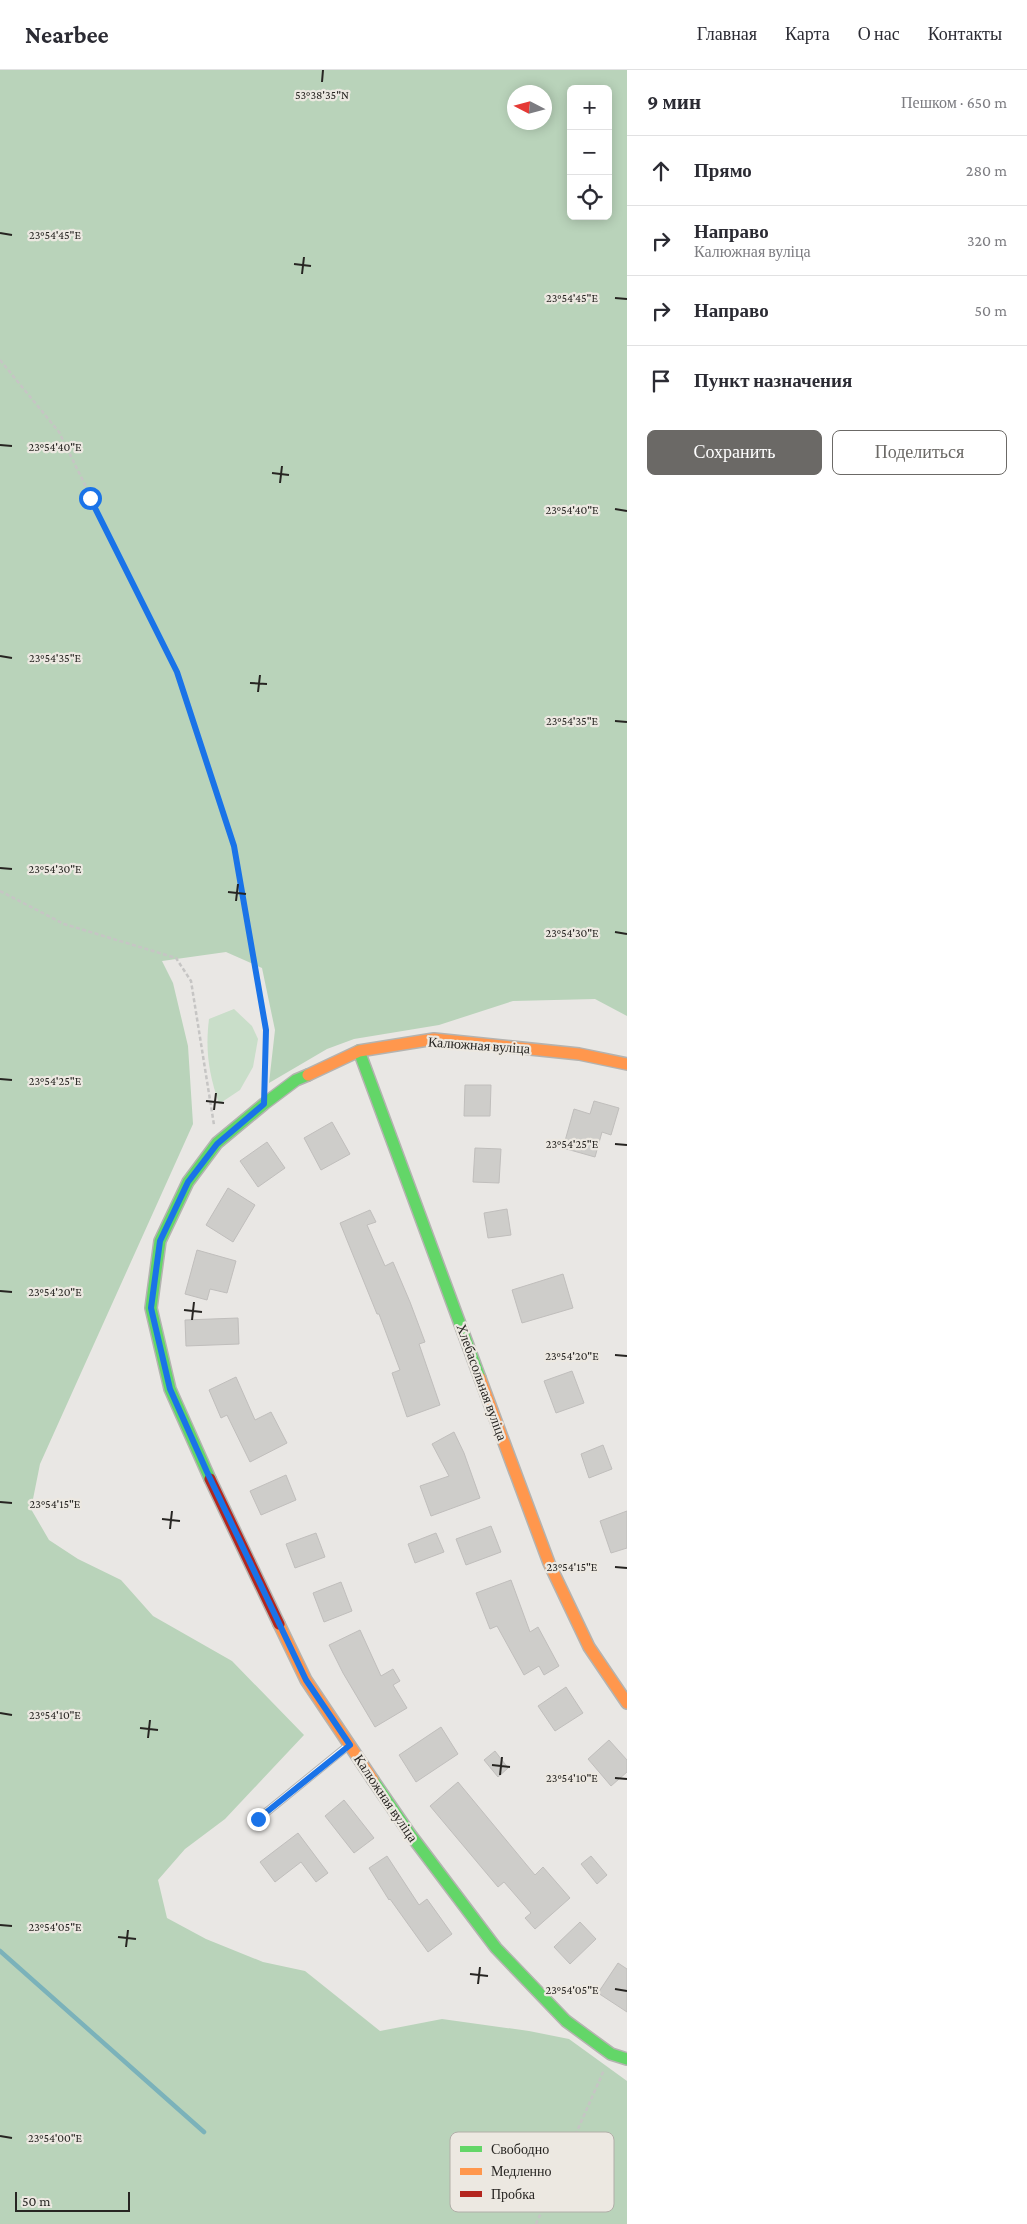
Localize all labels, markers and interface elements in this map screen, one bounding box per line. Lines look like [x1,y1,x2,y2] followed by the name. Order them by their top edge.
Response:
[25,21,109,48] text: Nearbee
[697,24,757,44] text: Главная
[785,24,830,44] text: Карта
[858,24,900,44] text: О нас
[928,24,1002,44] text: Контакты
[507,85,552,130] north arrow
[567,85,612,220] map controls
[567,85,612,130] button: +
[295,88,349,102] text: 53°38'35"N
[647,90,701,114] text: 9 мин
[901,94,1007,111] text: Пешком · 650 m
[567,130,612,175] button: −
[647,157,675,185] icon: ahead
[694,160,752,181] text: Прямо
[966,162,1007,179] text: 280 m
[567,175,612,220] button: locate
[694,221,769,242] text: Направо
[647,227,675,255] icon: right
[29,228,82,242] text: 23°54'45"E
[967,232,1007,249] text: 320 m
[694,243,811,260] text: Калюжная вуліца
[546,291,599,305] text: 23°54'45"E
[647,297,675,325] icon: right
[694,300,769,321] text: Направо
[975,302,1007,319] text: 50 m
[647,367,675,395] icon: arrive
[694,370,852,391] text: Пункт назначения
[647,430,822,475] button: Сохранить
[832,430,1007,475] button: Поделиться
[28,440,82,454] text: 23°54'40"E
[79,487,102,510] route start
[545,503,599,517] text: 23°54'40"E
[29,651,82,665] text: 23°54'35"E
[546,714,599,728] text: 23°54'35"E
[28,862,82,876] text: 23°54'30"E
[545,926,599,940] text: 23°54'30"E
[427,1033,531,1057] street label: Калюжная вуліца
[29,1074,82,1088] text: 23°54'25"E
[546,1137,599,1151] text: 23°54'25"E
[28,1285,82,1299] text: 23°54'20"E
[453,1322,511,1443] street label: Хлебасольная вуліца
[545,1349,599,1363] text: 23°54'20"E
[30,1497,81,1511] text: 23°54'15"E
[547,1560,598,1574] text: 23°54'15"E
[29,1708,81,1722] text: 23°54'10"E
[351,1751,422,1845] street label: Калюжная вуліца
[546,1771,598,1785] text: 23°54'10"E
[247,1808,270,1831] route end
[28,1920,82,1934] text: 23°54'05"E
[545,1983,599,1997] text: 23°54'05"E
[28,2131,83,2145] text: 23°54'00"E
[450,2132,614,2212] legend
[491,2141,549,2157] text: Свободно
[491,2163,552,2179] text: Медленно
[491,2186,536,2202] text: Пробка
[15,2189,130,2212] scale bar
[22,2193,50,2209] text: 50 m

